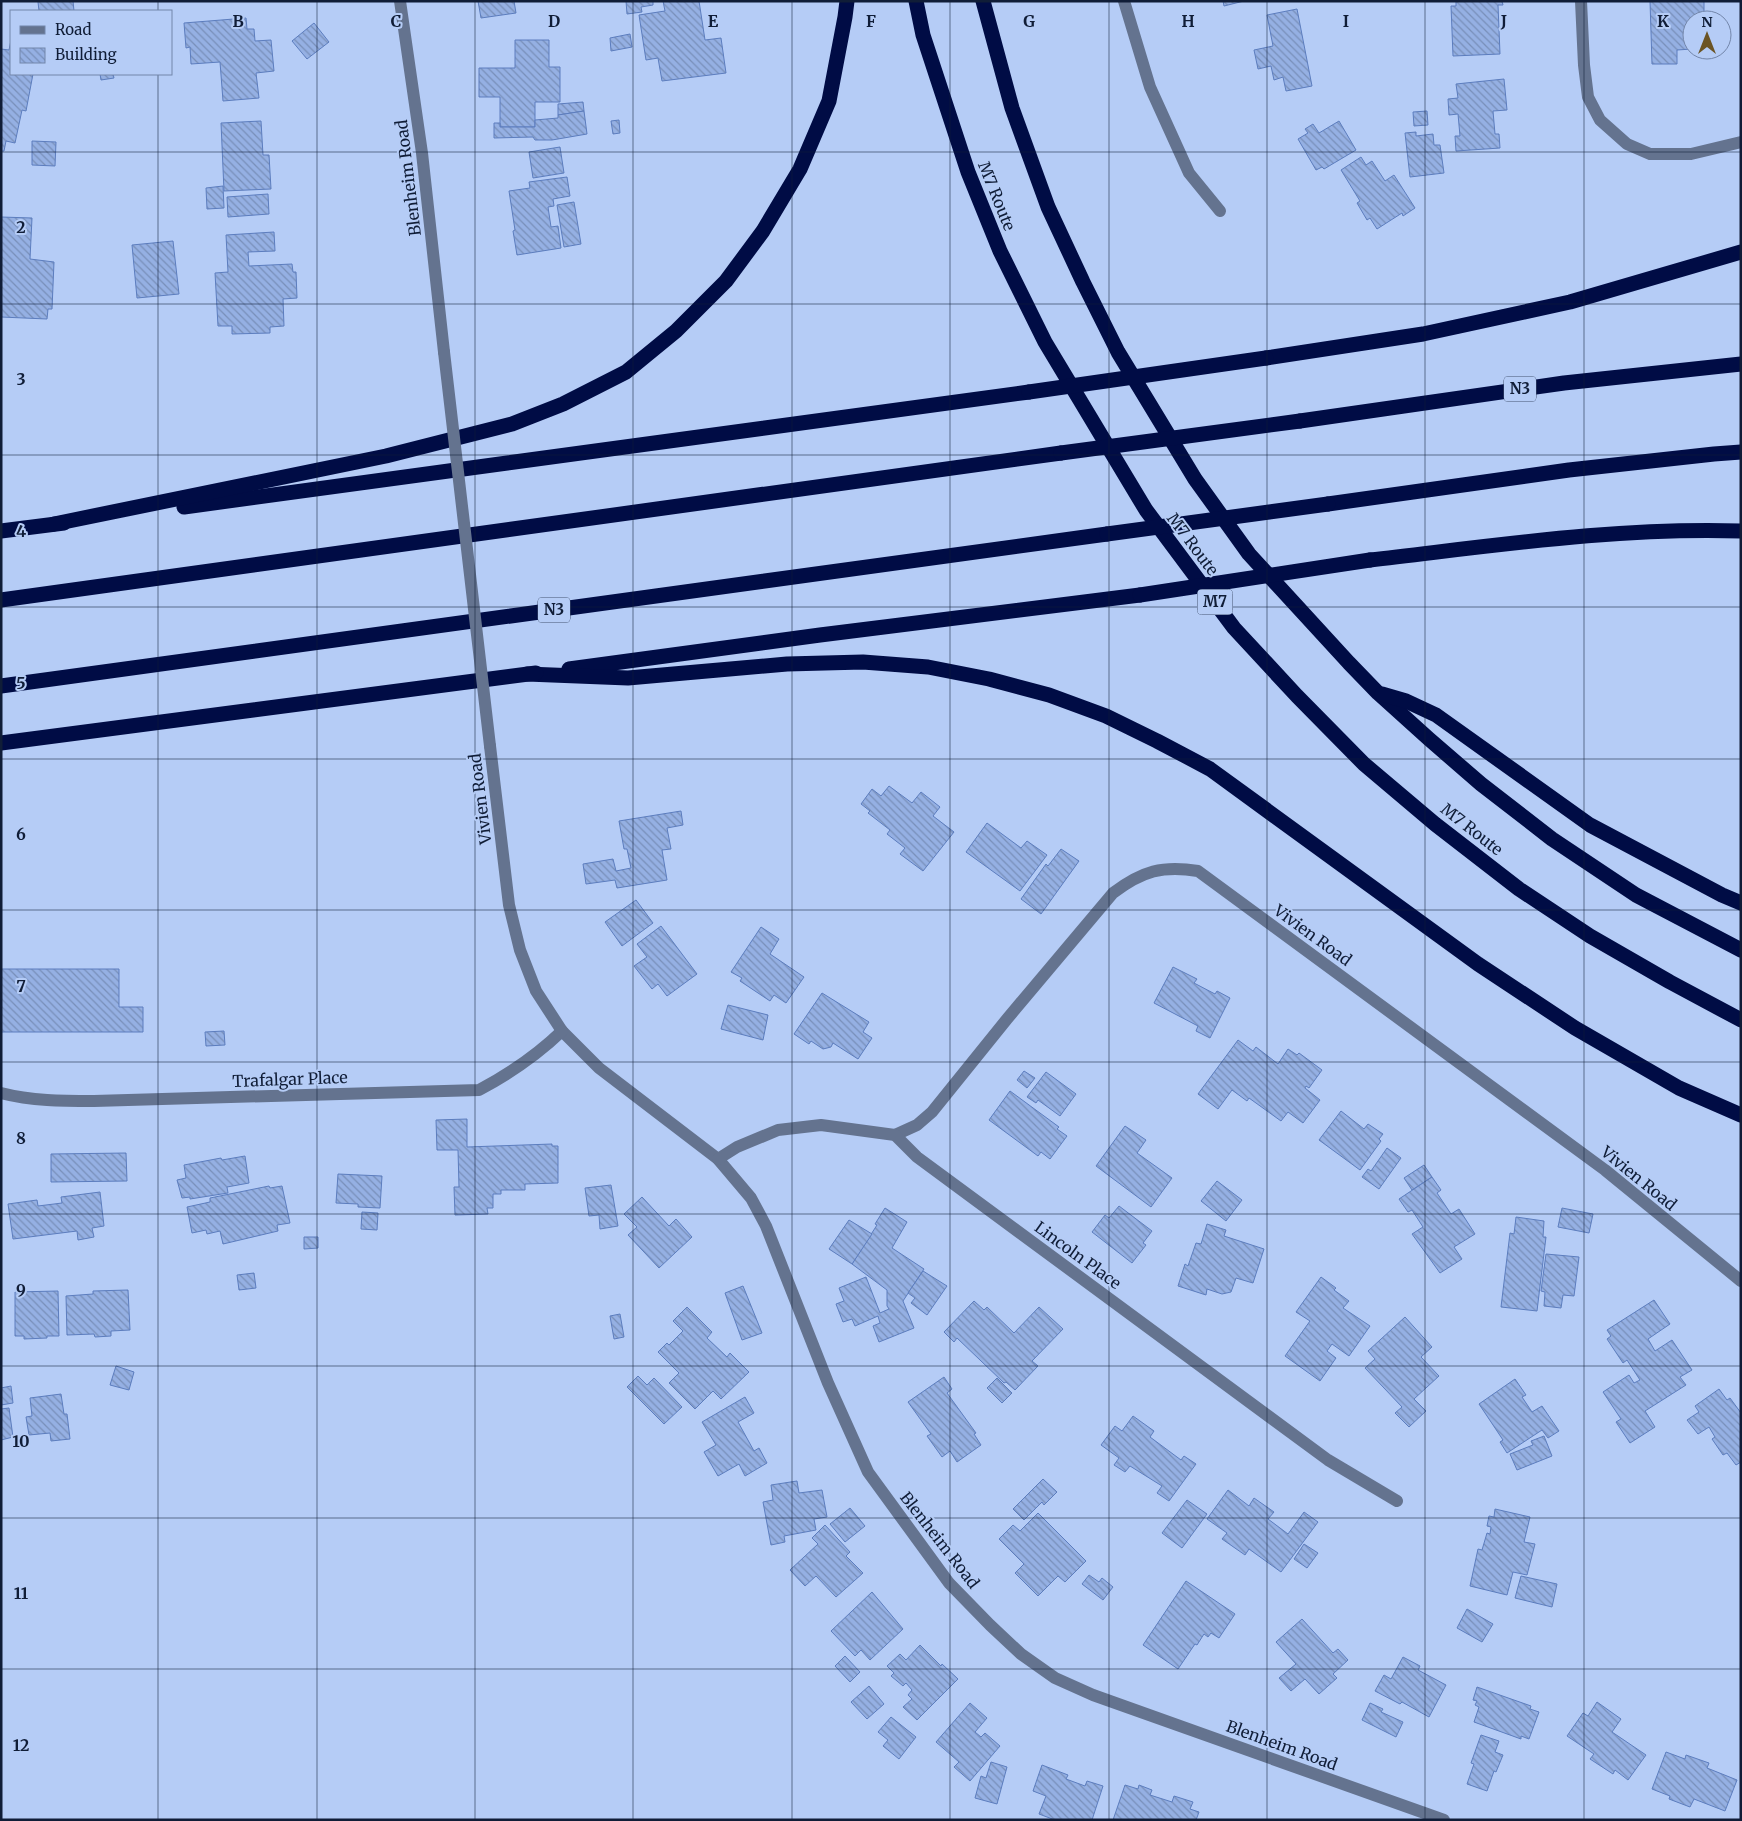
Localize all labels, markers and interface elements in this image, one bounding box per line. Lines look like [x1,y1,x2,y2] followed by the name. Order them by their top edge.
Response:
[10,10,172,75] legend
[1682,10,1732,60] north arrow
[232,11,244,31] text: B
[391,11,401,31] text: C
[548,11,560,31] text: D
[708,11,719,31] text: E
[866,11,876,31] text: F
[1023,11,1035,31] text: G
[1181,11,1195,31] text: H
[1343,11,1349,31] text: I
[1500,11,1507,31] text: J
[1657,11,1669,31] text: K
[1701,13,1713,31] text: N
[55,20,91,39] text: Road
[55,45,117,64] text: Building
[391,118,425,237] street label: Blenheim Road
[974,158,1020,234] street label: M7 Route
[16,217,26,237] text: 2
[16,369,26,389] text: 3
[1504,376,1536,402] road number: N3
[1163,509,1223,579] street label: M7 Route
[16,521,26,541] text: 4
[1198,590,1232,614] road number: M7
[538,598,570,622] road number: N3
[16,673,26,693] text: 5
[464,752,496,847] street label: Vivien Road
[1437,799,1507,859] street label: M7 Route
[16,824,26,844] text: 6
[1269,899,1356,970] street label: Vivien Road
[16,976,26,996] text: 7
[232,1067,348,1091] street label: Trafalgar Place
[16,1128,26,1148] text: 8
[1596,1141,1681,1215] street label: Vivien Road
[1031,1217,1125,1293] street label: Lincoln Place
[16,1280,26,1300] text: 9
[12,1431,30,1451] text: 10
[896,1488,984,1593] street label: Blenheim Road
[14,1583,29,1603] text: 11
[1224,1716,1341,1775] street label: Blenheim Road
[13,1735,29,1755] text: 12

